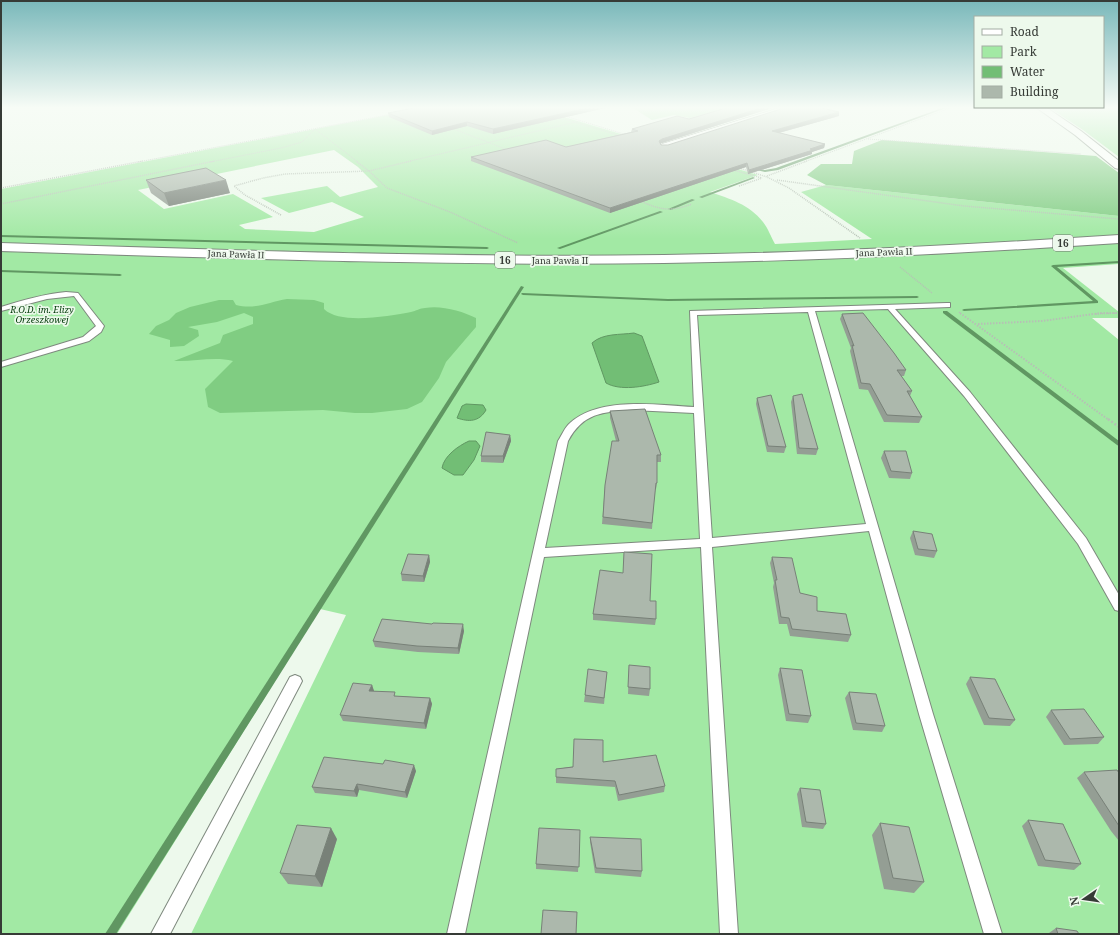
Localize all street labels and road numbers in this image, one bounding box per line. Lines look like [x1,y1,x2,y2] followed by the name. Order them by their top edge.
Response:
[1053,235,1073,251] road number: 16
[854,245,913,260] street label: Jana Pawła II
[206,246,265,261] street label: Jana Pawła II
[495,252,515,268] road number: 16
[531,254,588,267] street label: Jana Pawła II

